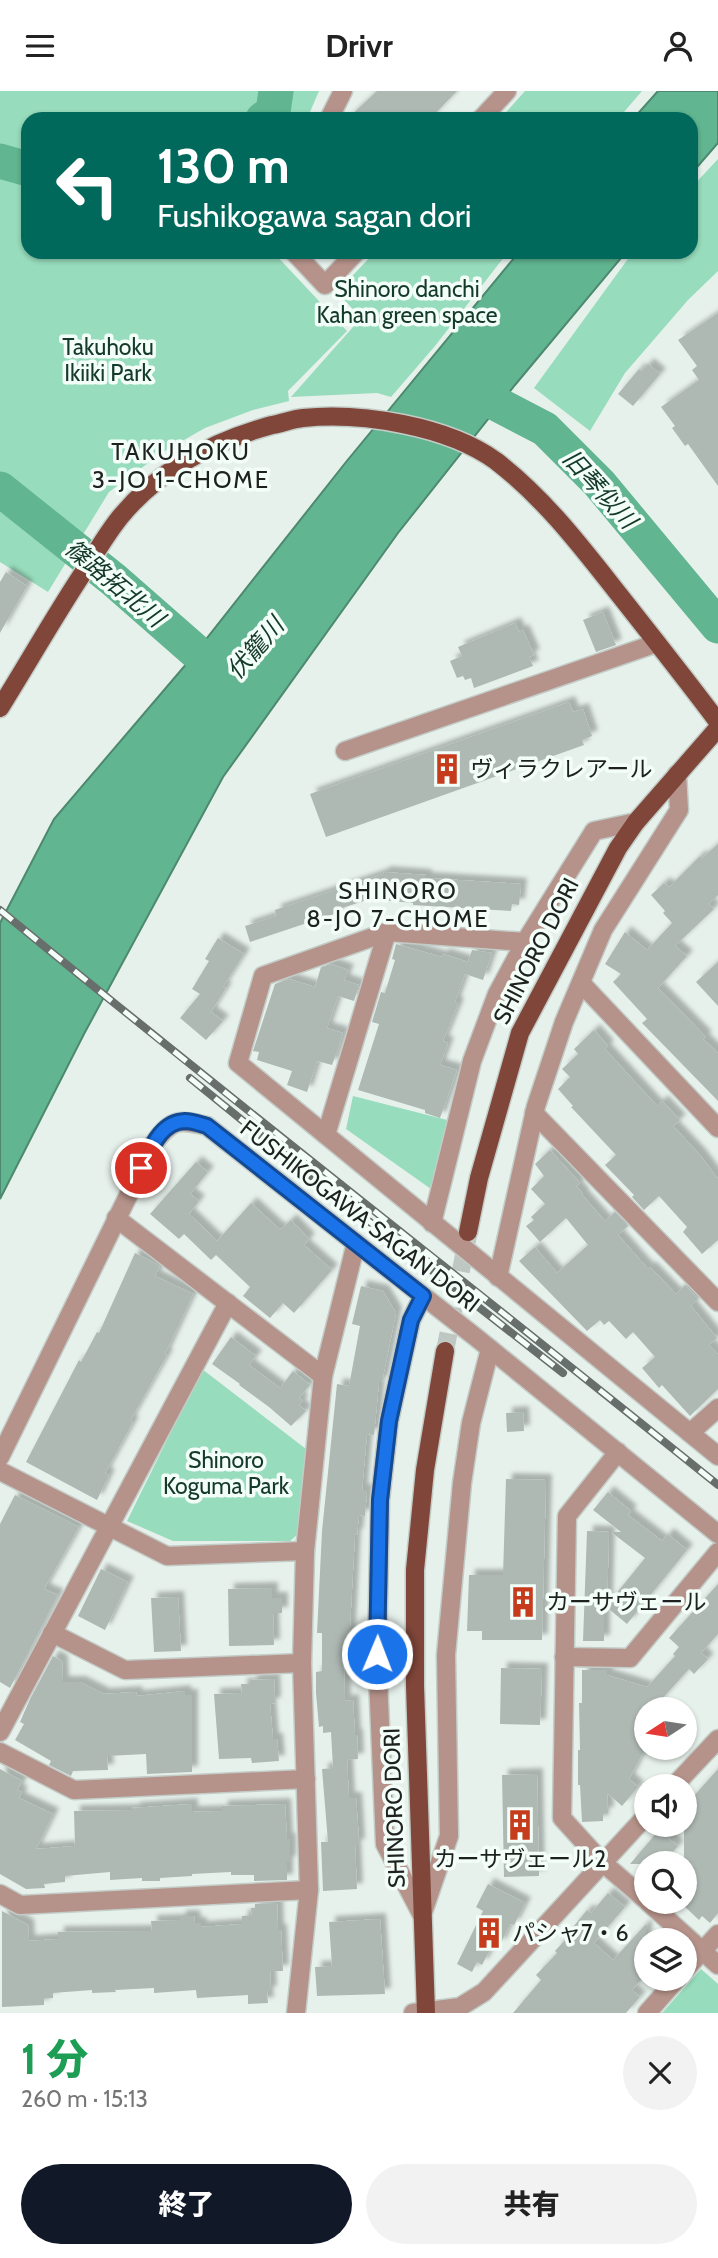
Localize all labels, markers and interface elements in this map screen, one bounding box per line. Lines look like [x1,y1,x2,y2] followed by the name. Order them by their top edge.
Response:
[325,26,393,65] text: Drivr
[21,27,59,65] icon: menu
[659,27,697,65] icon: person
[157,136,290,195] text: 130 m
[42,140,133,231] icon: left
[157,196,472,235] text: Fushikogawa sagan dori
[316,275,498,329] park label: Shinoro danchi Kahan green space
[62,333,154,387] park label: Takuhoku Ikiiki Park
[92,437,270,494] district label: TAKUHOKU 3-JO 1-CHOME
[557,444,645,537] water label: 旧琴似川
[60,533,173,635] water label: 篠路拓北川
[220,609,292,685] water label: 伏籠川
[430,752,464,786] building icon: ヴィラクレアール
[470,755,653,783] place label: ヴィラクレアール
[487,873,585,1029] street label: SHINORO DORI
[306,876,490,933] district label: SHINORO 8-JO 7-CHOME
[235,1114,485,1318] street label: FUSHIKOGAWA SAGAN DORI
[111,1138,171,1198] pin
[122,1149,160,1187] icon: arrive
[163,1446,290,1500] park label: Shinoro Koguma Park
[506,1585,540,1619] building icon: カーサヴェール
[546,1588,707,1616] place label: カーサヴェール
[340,1617,414,1691] position arrow
[634,1697,696,1761] north arrow
[634,1697,697,1991] map controls
[377,1727,411,1889] street label: SHINORO DORI
[634,1774,697,1837] button: sound
[503,1808,537,1842] building icon: カーサヴェール2
[434,1845,606,1873] place label: カーサヴェール2
[634,1851,697,1914] button: search
[472,1916,506,1950] building icon: パシャ7・6
[512,1919,629,1947] place label: パシャ7・6
[634,1928,697,1991] button: layers
[21,2033,88,2085] text: 1 分
[623,2036,697,2110] button: close
[21,2085,148,2113] text: 260 m · 15:13
[21,2164,352,2244] button: 終了
[366,2164,697,2244] button: 共有

